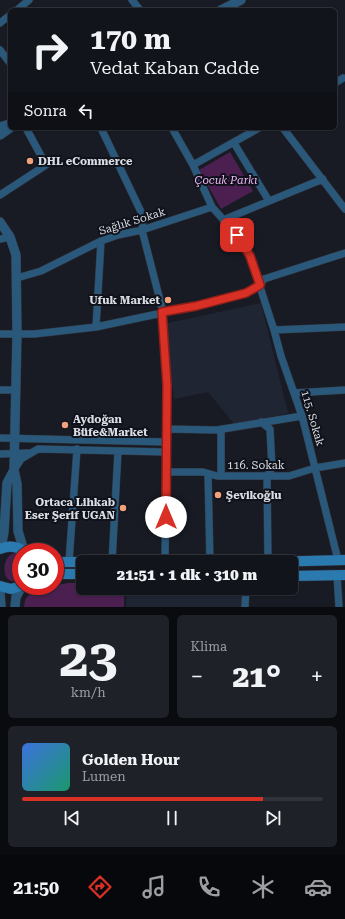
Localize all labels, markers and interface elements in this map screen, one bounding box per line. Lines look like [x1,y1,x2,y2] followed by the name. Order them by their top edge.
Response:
[90,23,171,56] text: 170 m
[24,24,76,76] icon: right
[90,57,259,78] text: Vedat Kaban Cadde
[75,100,97,122] icon: left
[24,102,67,120] text: Sonra
[38,155,133,168] place label: DHL eCommerce
[25,156,35,166] marker: DHL eCommerce
[195,174,258,187] park label: Çocuk Parkı
[97,205,167,238] street label: Sağlık Sokak
[220,218,254,252] pin
[226,224,248,246] icon: arrive
[89,294,161,307] place label: Ufuk Market
[163,295,173,305] marker: Ufuk Market
[298,389,327,448] street label: 115. Sokak
[73,413,148,439] place label: Aydoğan Büfe&Market
[60,420,70,430] marker: Aydoğan Büfe&Market
[227,459,285,472] street label: 116. Sokak
[226,489,282,502] place label: Şevikoğlu
[213,490,223,500] marker: Şevikoğlu
[25,496,116,522] place label: Ortaca Lihkab Eser Şerif UGAN
[145,496,187,538] position arrow
[118,503,128,513] marker: Ortaca Lihkab Eser Şerif UGAN
[12,543,64,595] speed limit sign: 30
[117,566,257,584] text: 21:51 · 1 dk · 310 m
[59,628,117,689] text: 23
[191,639,227,654] text: Klima
[232,659,281,694] text: 21°
[191,664,203,689] text: −
[311,664,323,689] text: +
[71,685,106,700] text: km/h
[82,751,180,769] text: Golden Hour
[82,769,126,784] text: Lumen
[61,807,83,829] icon: previous
[161,807,183,829] icon: pause
[262,807,284,829] icon: next
[86,873,114,901] icon: directions
[140,873,168,901] icon: music
[195,873,223,901] icon: phone
[249,873,277,901] icon: climate
[304,873,332,901] icon: car
[13,877,59,898] text: 21:50

